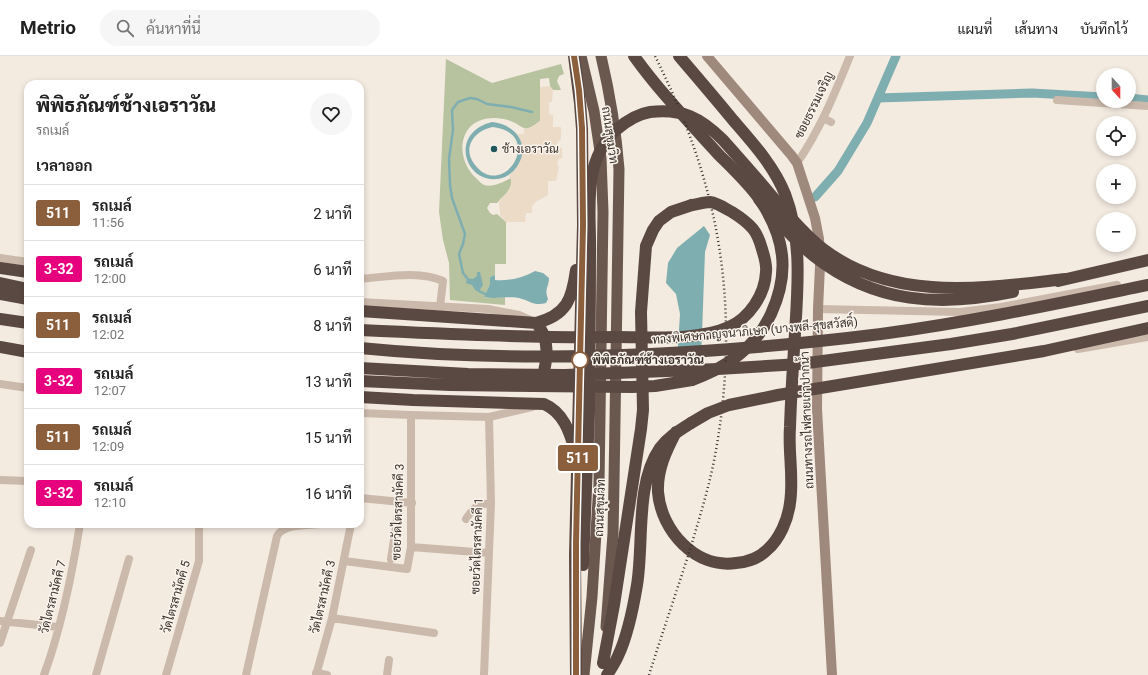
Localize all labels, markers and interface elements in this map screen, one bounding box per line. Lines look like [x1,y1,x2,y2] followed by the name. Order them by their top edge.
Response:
[100,10,380,46] search box
[20,16,76,39] text: Metrio
[114,17,136,39] icon: search
[146,20,201,38] text: ค้นหาที่นี่
[957,21,992,37] text: แผนที่
[1014,21,1058,37] text: เส้นทาง
[1080,21,1128,37] text: บันทึกไว้
[1096,68,1136,108] north arrow
[1096,68,1136,252] map controls
[792,69,836,141] street label: ซอยธรรมเจริญ
[310,93,352,135] button: heart
[36,94,216,117] text: พิพิธภัณฑ์ช้างเอราวัณ
[597,105,621,165] street label: ถนนสุขุมวิท
[1096,116,1136,156] button: locate
[36,123,69,138] text: รถเมล์
[502,142,559,156] place label: ช้างเอราวัณ
[489,144,499,154] marker: ช้างเอราวัณ
[36,157,93,175] text: เวลาออก
[1096,164,1136,204] button: +
[92,197,132,215] text: รถเมล์
[46,205,70,221] text: 511
[313,205,352,223] text: 2 นาที
[1096,212,1136,252] button: −
[92,215,124,230] text: 11:56
[94,253,133,271] text: รถเมล์
[44,261,74,277] text: 3-32
[313,261,352,279] text: 6 นาที
[94,271,126,286] text: 12:00
[92,309,132,327] text: รถเมล์
[651,311,859,349] street label: ทางพิเศษกาญจนาภิเษก (บางพลี-สุขสวัสดิ์)
[46,317,70,333] text: 511
[313,317,352,335] text: 8 นาที
[92,327,124,342] text: 12:02
[571,351,589,369] marker: พิพิธภัณฑ์ช้างเอราวัณ
[794,351,816,489] street label: ถนนทางรถไฟสายเก่าปากน้ำ
[592,352,704,367] place label: พิพิธภัณฑ์ช้างเอราวัณ
[94,365,133,383] text: รถเมล์
[44,373,74,389] text: 3-32
[305,373,352,391] text: 13 นาที
[94,383,126,398] text: 12:07
[92,421,132,439] text: รถเมล์
[46,429,70,445] text: 511
[305,429,352,447] text: 15 นาที
[92,439,124,454] text: 12:09
[555,445,601,471] line badge: 511
[566,450,590,466] text: 511
[388,463,407,561] street label: ซอยวัดไตรสามัคคี 3
[94,477,133,495] text: รถเมล์
[592,479,610,537] street label: ถนนสุขุมวิท
[44,485,74,501] text: 3-32
[305,485,352,503] text: 16 นาที
[94,495,126,510] text: 12:10
[467,497,486,595] street label: ซอยวัดไตรสามัคคี 1
[36,558,69,635] street label: วัดไตรสามัคคี 7
[158,558,193,635] street label: วัดไตรสามัคคี 5
[307,558,338,635] street label: วัดไตรสามัคคี 3

